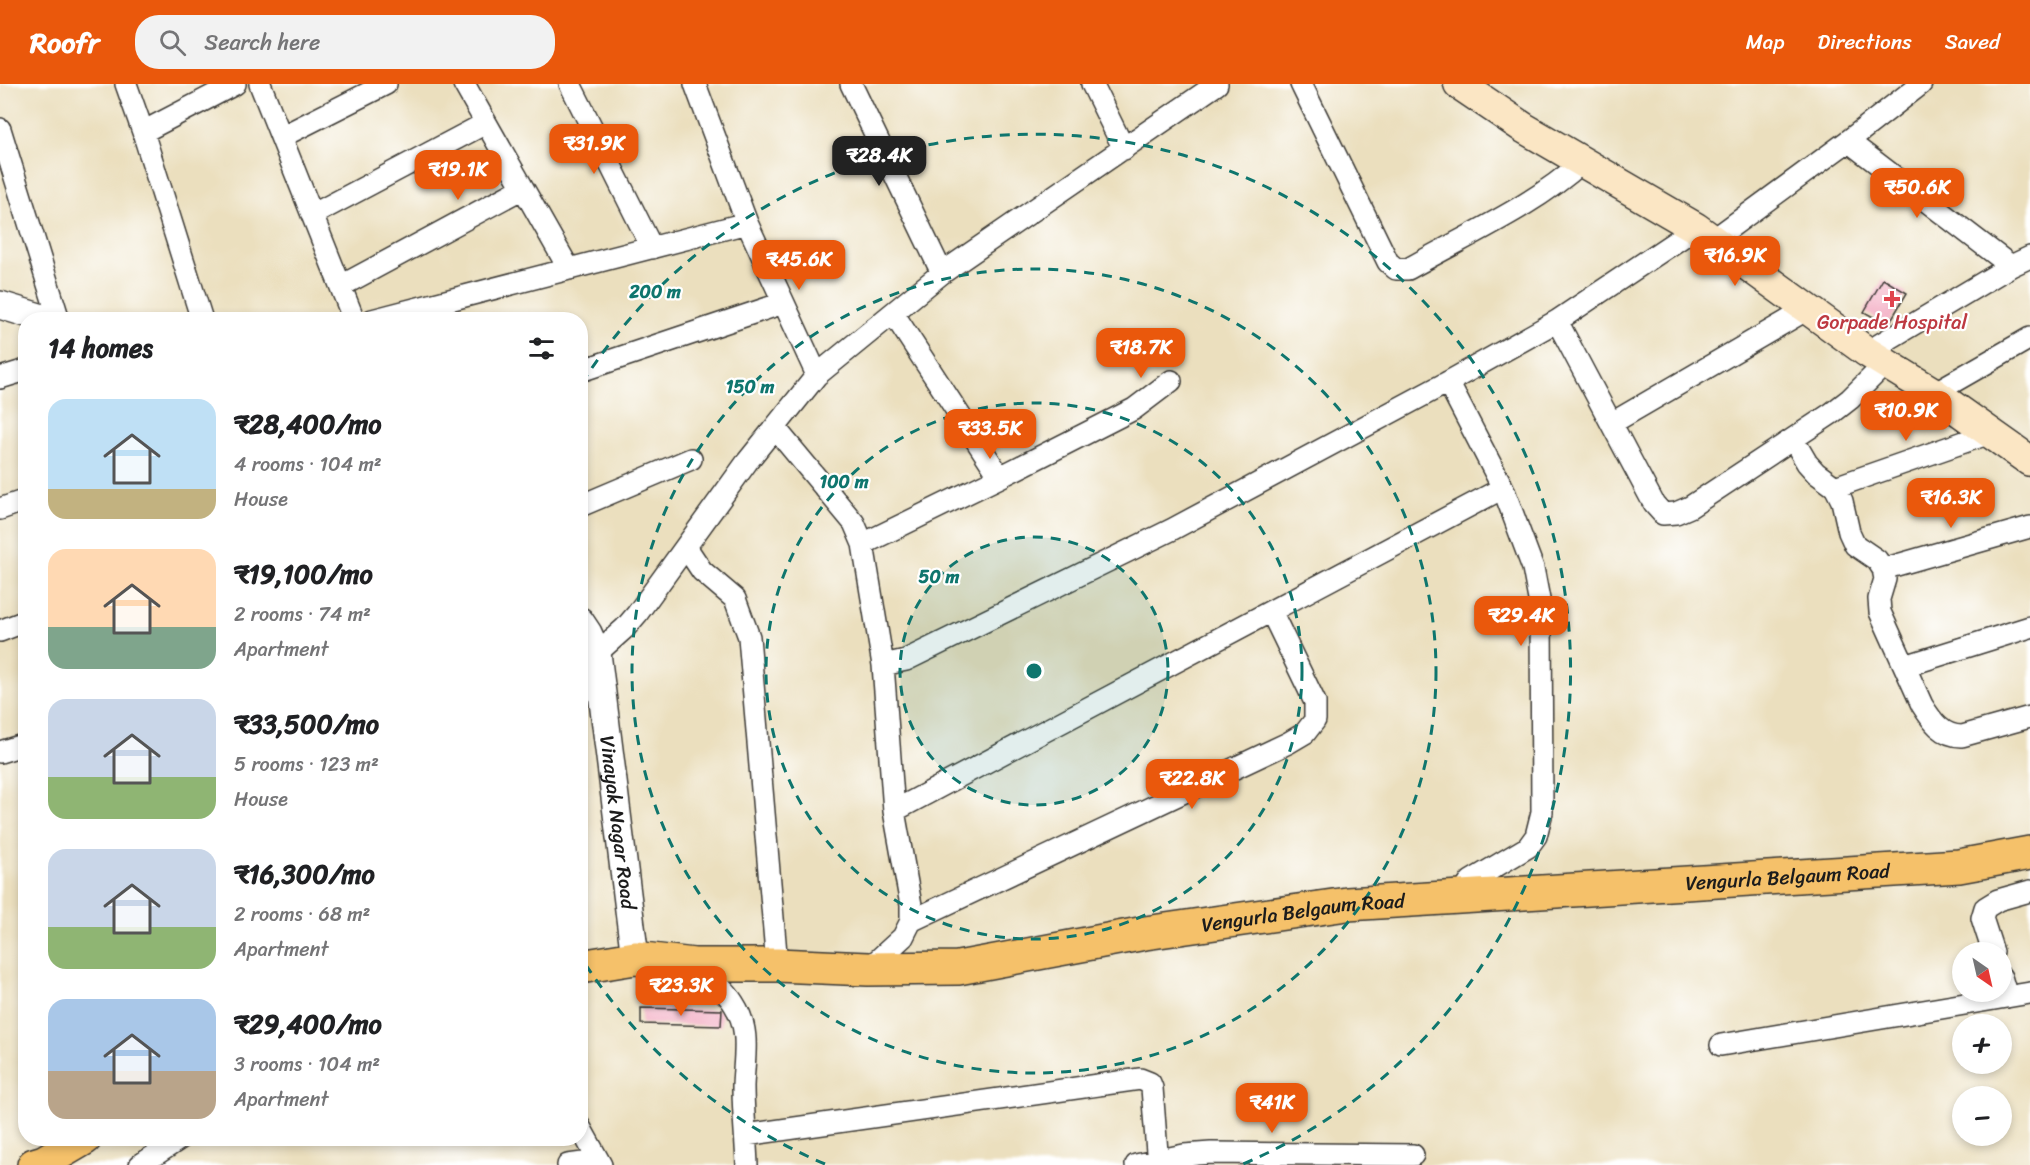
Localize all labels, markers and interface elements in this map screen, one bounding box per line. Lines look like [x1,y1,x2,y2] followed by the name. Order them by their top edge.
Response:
[135,15,555,69] search box
[30,18,99,67] text: Roofr
[204,23,320,62] text: Search here
[1746,23,1784,61] text: Map
[1817,23,1912,61] text: Directions
[1945,23,2000,61] text: Saved
[156,26,189,59] icon: search
[545,124,643,175] pin: ₹31.9K
[563,126,625,161] text: ₹31.9K
[830,136,928,187] pin: ₹28.4K
[846,138,912,173] text: ₹28.4K
[409,150,507,201] pin: ₹19.1K
[429,152,487,187] text: ₹19.1K
[1868,168,1966,219] pin: ₹50.6K
[1884,170,1950,205] text: ₹50.6K
[1686,236,1784,287] pin: ₹16.9K
[1704,238,1766,273] text: ₹16.9K
[750,240,848,291] pin: ₹45.6K
[766,242,832,277] text: ₹45.6K
[628,276,681,308] text: 200 m
[1883,290,1901,308] marker: Gorpade Hospital
[1817,305,1968,340] place label: Gorpade Hospital
[48,325,153,371] text: 14 homes
[1092,328,1190,379] pin: ₹18.7K
[1110,330,1172,365] text: ₹18.7K
[525,332,558,365] icon: filters
[726,371,774,403] text: 150 m
[1857,391,1955,442] pin: ₹10.9K
[1875,393,1937,428] text: ₹10.9K
[234,401,381,447] text: ₹28,400/mo
[941,409,1039,460] pin: ₹33.5K
[958,411,1022,446] text: ₹33.5K
[96,423,168,495] icon: home
[234,447,382,482] text: 4 rooms · 104 m²
[820,466,869,498] text: 100 m
[1902,478,2000,529] pin: ₹16.3K
[1921,480,1981,515] text: ₹16.3K
[234,482,288,517] text: House
[234,551,373,597] text: ₹19,100/mo
[919,561,960,593] text: 50 m
[96,573,168,645] icon: home
[1472,596,1570,647] pin: ₹29.4K
[234,597,371,632] text: 2 rooms · 74 m²
[1488,598,1554,633] text: ₹29.4K
[234,632,328,667] text: Apartment
[1024,661,1044,681] centre of rings
[234,701,379,747] text: ₹33,500/mo
[96,723,168,795] icon: home
[589,734,646,913] street label: Vinayak Nagar Road
[234,747,379,782] text: 5 rooms · 123 m²
[1143,759,1241,810] pin: ₹22.8K
[1160,761,1224,796] text: ₹22.8K
[234,782,288,817] text: House
[234,851,375,897] text: ₹16,300/mo
[1685,853,1892,901] street label: Vengurla Belgaum Road
[96,873,168,945] icon: home
[1199,883,1407,943] street label: Vengurla Belgaum Road
[234,897,370,932] text: 2 rooms · 68 m²
[234,932,328,967] text: Apartment
[1952,942,2012,1002] north arrow
[1952,942,2012,1146] map controls
[632,966,730,1017] pin: ₹23.3K
[650,968,712,1003] text: ₹23.3K
[234,1001,382,1047] text: ₹29,400/mo
[1952,1014,2012,1074] button: +
[96,1023,168,1095] icon: home
[234,1047,380,1082] text: 3 rooms · 104 m²
[234,1082,328,1117] text: Apartment
[1236,1083,1308,1134] pin: ₹41K
[1250,1085,1294,1120] text: ₹41K
[1952,1086,2012,1146] button: −

